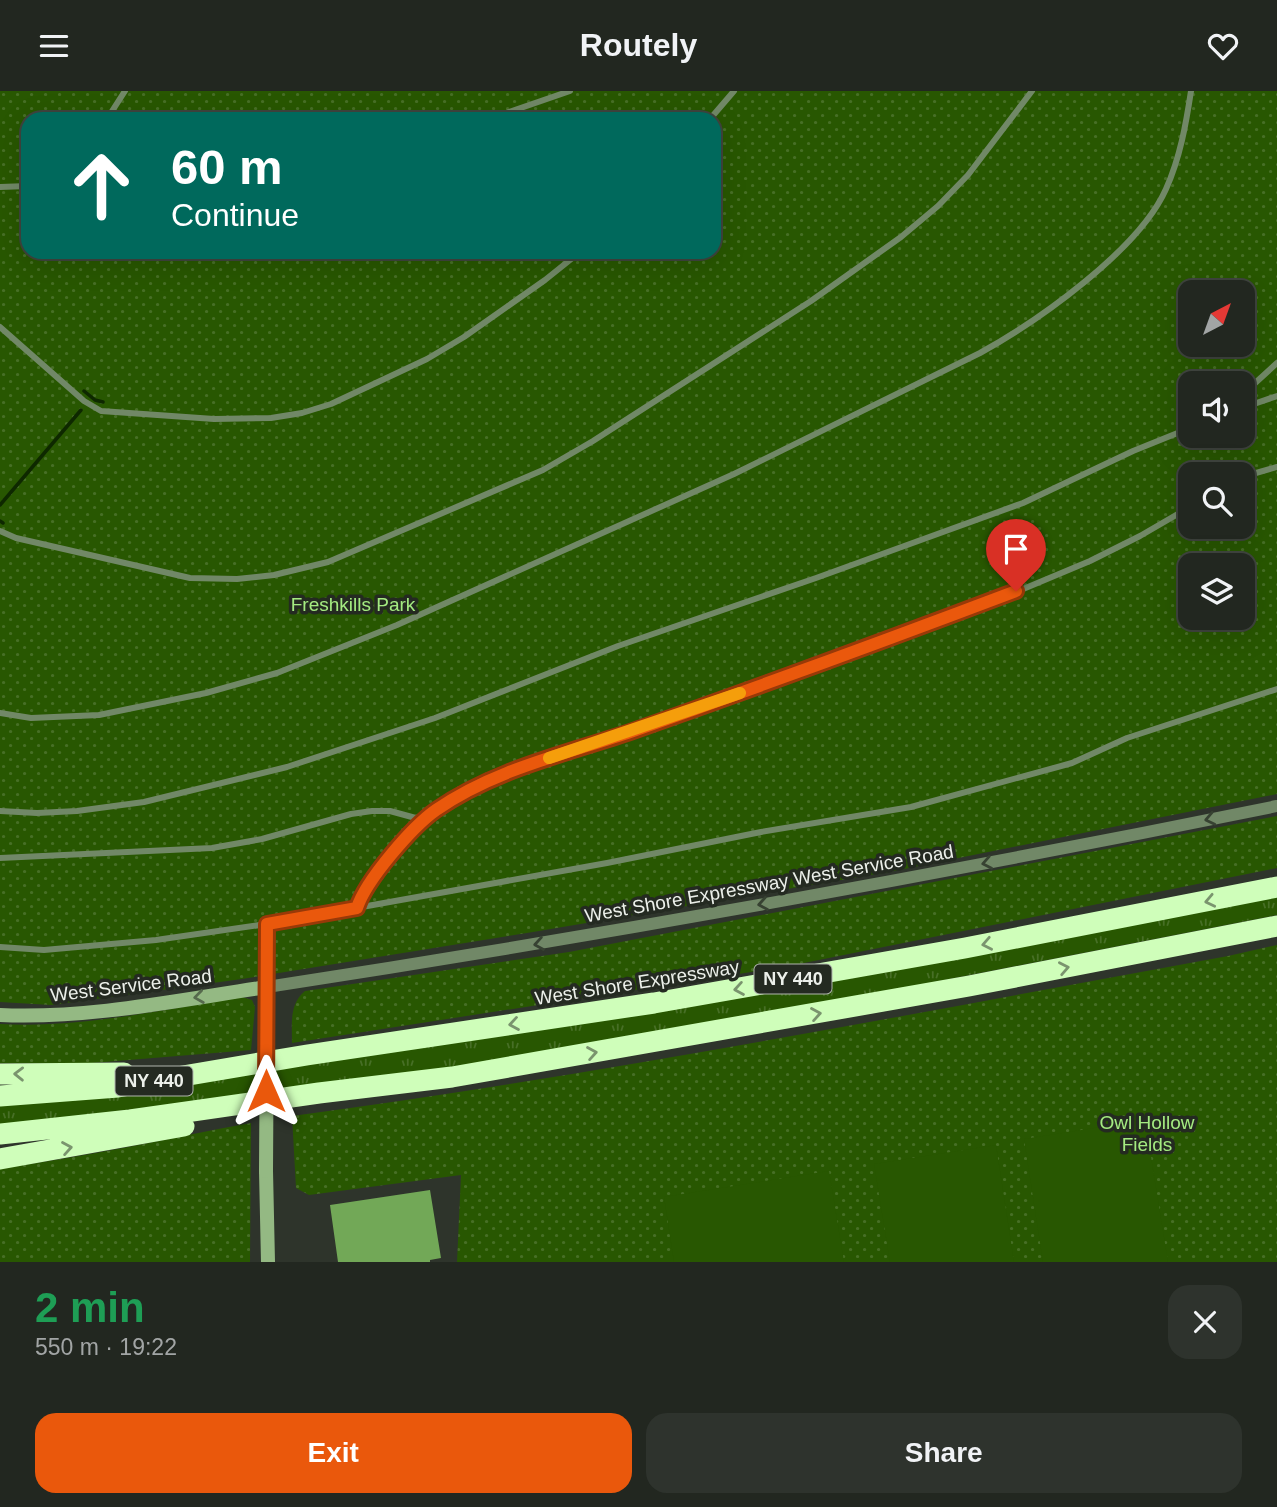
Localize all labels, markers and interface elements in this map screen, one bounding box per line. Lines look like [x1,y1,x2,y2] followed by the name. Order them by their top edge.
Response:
[35,27,73,65] icon: menu
[580,27,697,63] text: Routely
[1204,27,1242,65] icon: heart
[56,140,147,231] icon: ahead
[171,140,283,194] text: 60 m
[171,197,299,233] text: Continue
[1178,280,1255,357] north arrow
[1178,280,1255,630] map controls
[1178,371,1255,448] button: sound
[1178,462,1255,539] button: search
[986,519,1046,591] pin
[997,530,1035,568] icon: arrive
[1178,553,1255,630] button: layers
[291,594,416,615] park label: Freshkills Park
[1204,811,1216,826] one-way arrow
[583,841,955,926] street label: West Shore Expressway West Service Road
[981,855,993,870] one-way arrow
[1204,892,1216,907] one-way arrow
[757,896,769,911] one-way arrow
[533,936,545,951] one-way arrow
[981,936,993,951] one-way arrow
[533,956,741,1009] street label: West Shore Expressway
[1058,962,1070,977] one-way arrow
[49,965,213,1006] street label: West Service Road
[754,965,832,994] road number: NY 440
[733,981,745,996] one-way arrow
[193,989,205,1004] one-way arrow
[810,1007,822,1022] one-way arrow
[508,1016,520,1031] one-way arrow
[586,1046,598,1061] one-way arrow
[229,1054,303,1128] position arrow
[116,1066,192,1095] road number: NY 440
[13,1067,24,1082] one-way arrow
[1099,1112,1195,1155] park label: Owl Hollow Fields
[61,1141,73,1156] one-way arrow
[35,1284,145,1331] text: 2 min
[1168,1285,1242,1359] button: close
[35,1334,177,1360] text: 550 m · 19:22
[35,1413,632,1493] button: Exit
[646,1413,1242,1493] button: Share

